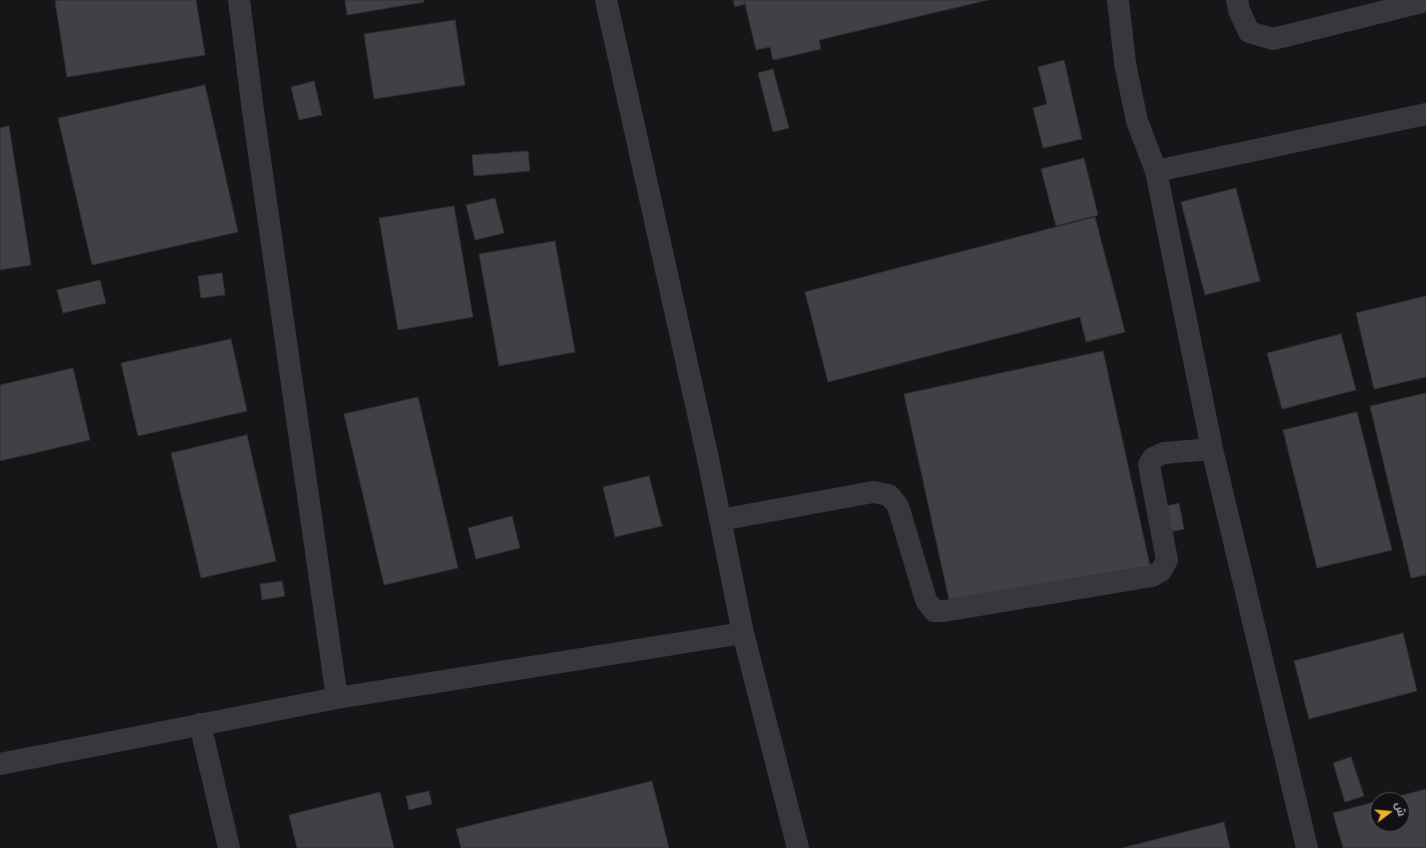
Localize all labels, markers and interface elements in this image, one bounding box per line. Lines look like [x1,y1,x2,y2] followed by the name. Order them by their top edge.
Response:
[1370,792,1410,832] north arrow
[1393,801,1408,817] text: ش

